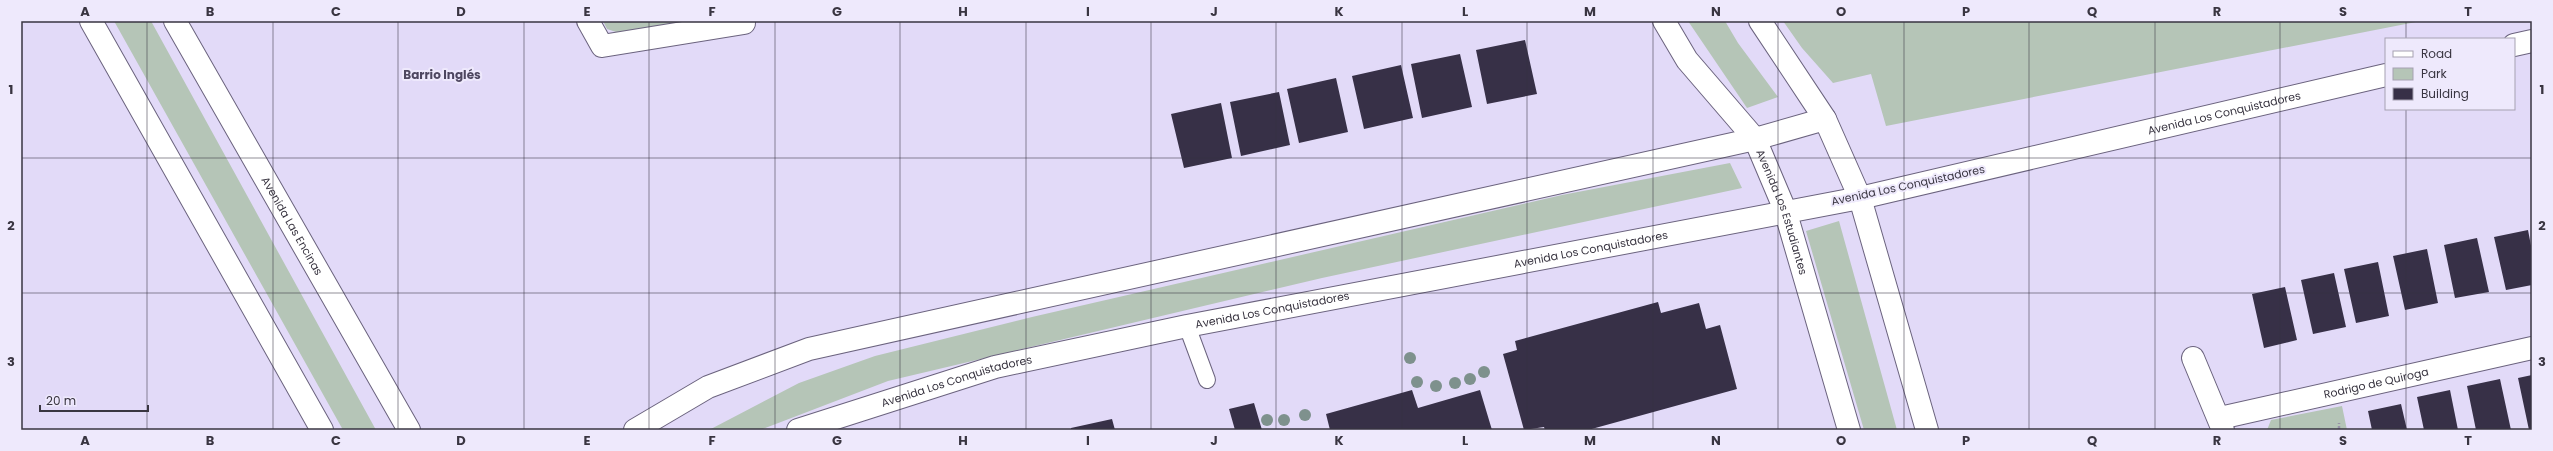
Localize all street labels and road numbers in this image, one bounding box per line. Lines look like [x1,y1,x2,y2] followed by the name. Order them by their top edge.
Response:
[2146,87,2303,138] street label: Avenida Los Conquistadores
[1752,147,1811,277] street label: Avenida Los Estudiantes
[1830,161,1986,209] street label: Avenida Los Conquistadores
[258,174,327,278] street label: Avenida Las Encinas
[1512,227,1669,272] street label: Avenida Los Conquistadores
[1194,287,1351,332] street label: Avenida Los Conquistadores
[879,351,1034,411] street label: Avenida Los Conquistadores
[2322,363,2430,403] street label: Rodrigo de Quiroga

